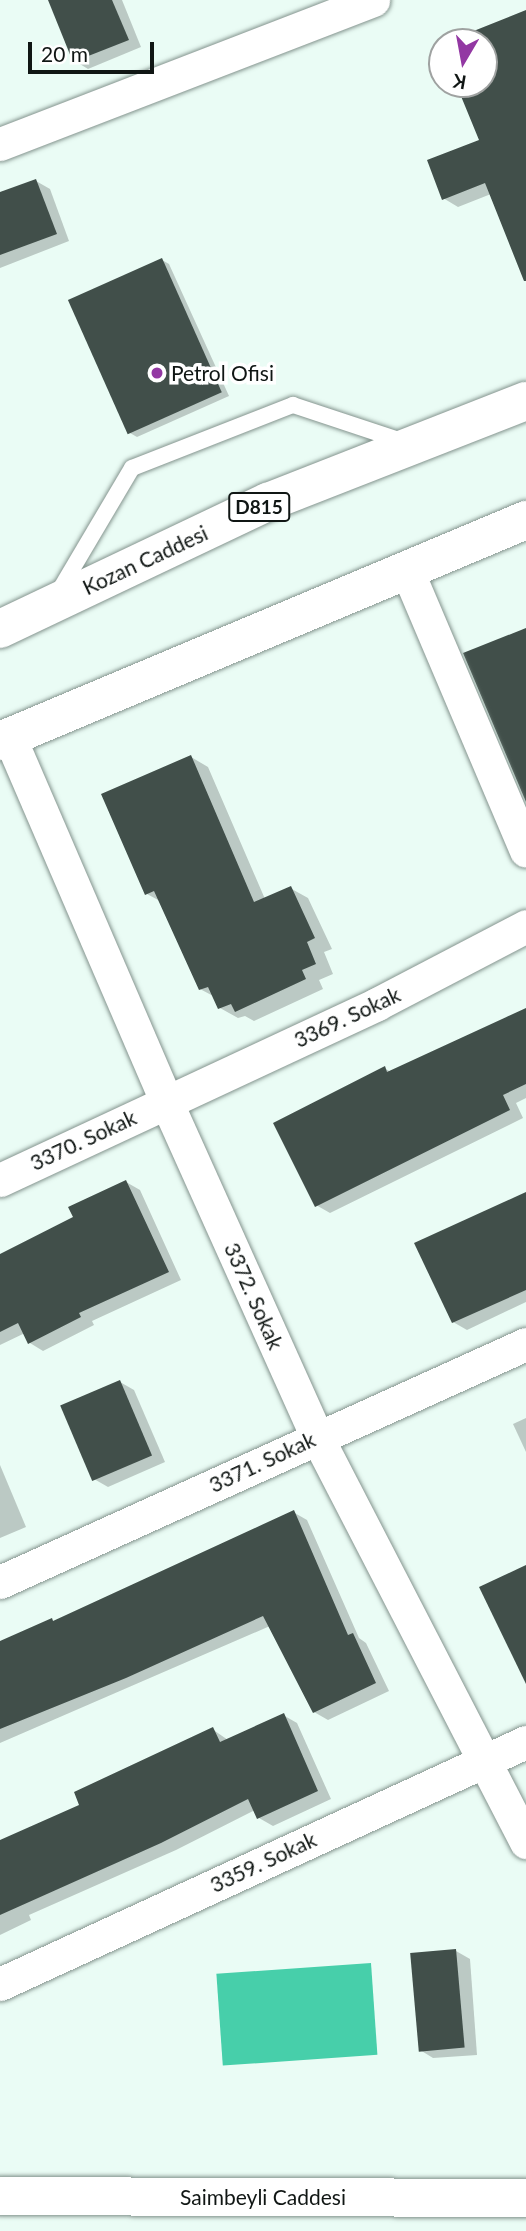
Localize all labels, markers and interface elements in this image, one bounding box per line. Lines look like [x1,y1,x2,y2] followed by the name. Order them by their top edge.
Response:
[32,28,158,72] scale bar
[428,28,498,98] north arrow
[41,41,88,66] text: 20 m
[451,70,468,95] text: K
[171,360,274,386] place label: Petrol Ofisi
[149,365,165,381] marker: Petrol Ofisi
[228,492,290,522] road number: D815
[78,520,212,600] street label: Kozan Caddesi
[290,981,404,1053] street label: 3369. Sokak
[26,1104,140,1176] street label: 3370. Sokak
[219,1239,289,1353] street label: 3372. Sokak
[205,1426,319,1498] street label: 3371. Sokak
[206,1826,320,1898] street label: 3359. Sokak
[180,2184,346,2210] street label: Saimbeyli Caddesi

